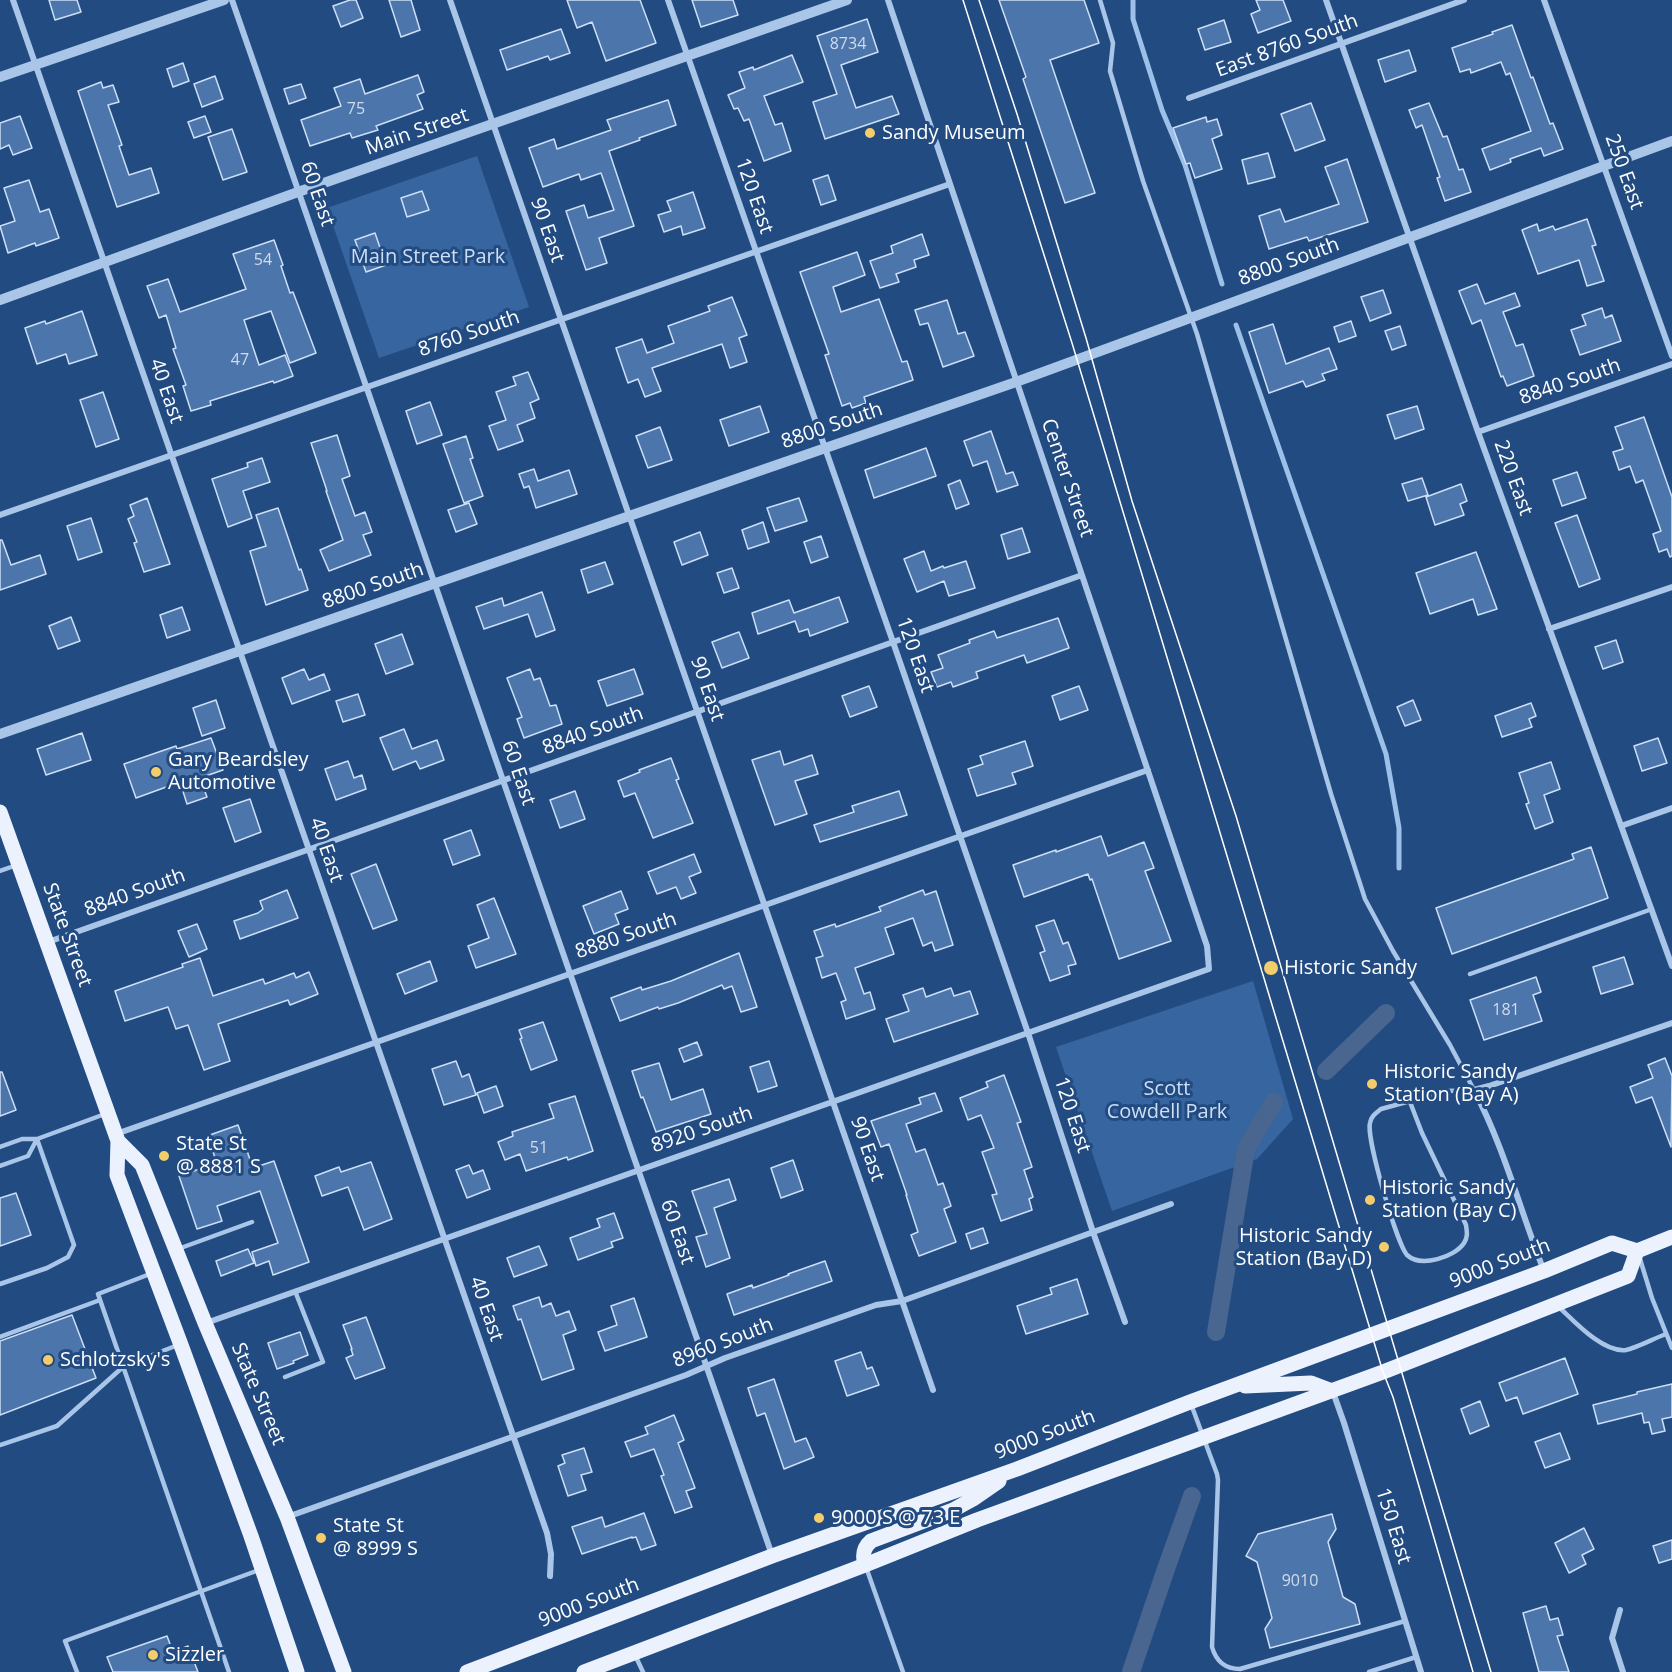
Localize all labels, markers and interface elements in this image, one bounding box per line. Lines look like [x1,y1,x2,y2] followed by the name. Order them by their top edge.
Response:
[1213,9,1361,83] street label: East 8760 South
[830,34,866,54] house number: 8734
[347,99,365,119] house number: 75
[362,103,472,161] street label: Main Street
[882,121,1026,145] place label: Sandy Museum
[863,126,877,140] marker: Sandy Museum
[1599,131,1649,213] street label: 250 East
[730,155,778,237] street label: 120 East
[295,158,339,230] street label: 60 East
[525,194,569,266] street label: 90 East
[1235,233,1343,291] street label: 8800 South
[351,245,505,269] park label: Main Street Park
[254,250,272,270] house number: 54
[415,305,523,363] street label: 8760 South
[231,350,249,370] house number: 47
[1516,353,1624,411] street label: 8840 South
[144,355,188,427] street label: 40 East
[778,397,886,455] street label: 8800 South
[1036,416,1098,540] street label: Center Street
[1488,437,1538,519] street label: 220 East
[319,557,427,615] street label: 8800 South
[891,614,939,696] street label: 120 East
[685,653,729,725] street label: 90 East
[539,702,647,760] street label: 8840 South
[496,737,540,809] street label: 60 East
[168,748,309,795] place label: Gary Beardsley Automotive
[149,765,163,779] marker: Gary Beardsley Automotive
[304,814,348,886] street label: 40 East
[81,864,189,922] street label: 8840 South
[37,880,97,990] street label: State Street
[572,907,680,965] street label: 8880 South
[1284,956,1417,980] place label: Historic Sandy
[1262,959,1280,977] marker: Historic Sandy
[1492,1000,1520,1020] house number: 181
[1384,1060,1519,1107] place label: Historic Sandy Station (Bay A)
[1048,1074,1096,1156] street label: 120 East
[1107,1077,1227,1124] park label: Scott Cowdell Park
[1365,1077,1379,1091] marker: Historic Sandy Station (Bay A)
[648,1101,756,1159] street label: 8920 South
[845,1113,889,1185] street label: 90 East
[176,1132,261,1179] place label: State St @ 8881 S
[530,1138,548,1158] house number: 51
[157,1149,171,1163] marker: State St @ 8881 S
[1382,1176,1517,1223] place label: Historic Sandy Station (Bay C)
[1363,1193,1377,1207] marker: Historic Sandy Station (Bay C)
[655,1196,699,1268] street label: 60 East
[1236,1224,1372,1271] place label: Historic Sandy Station (Bay D)
[1446,1234,1554,1294] street label: 9000 South
[1377,1240,1391,1254] marker: Historic Sandy Station (Bay D)
[464,1273,508,1345] street label: 40 East
[669,1313,777,1373] street label: 8960 South
[226,1339,290,1449] street label: State Street
[60,1348,170,1372] place label: Schlotzsky's
[41,1353,55,1367] marker: Schlotzsky's
[991,1405,1099,1465] street label: 9000 South
[1370,1485,1416,1567] street label: 150 East
[831,1506,960,1530] place label: 9000 S @ 73 E
[812,1511,826,1525] marker: 9000 S @ 73 E
[333,1514,418,1561] place label: State St @ 8999 S
[314,1531,328,1545] marker: State St @ 8999 S
[1282,1571,1318,1591] house number: 9010
[535,1573,643,1633] street label: 9000 South
[165,1643,224,1667] place label: Sizzler
[146,1648,160,1662] marker: Sizzler

